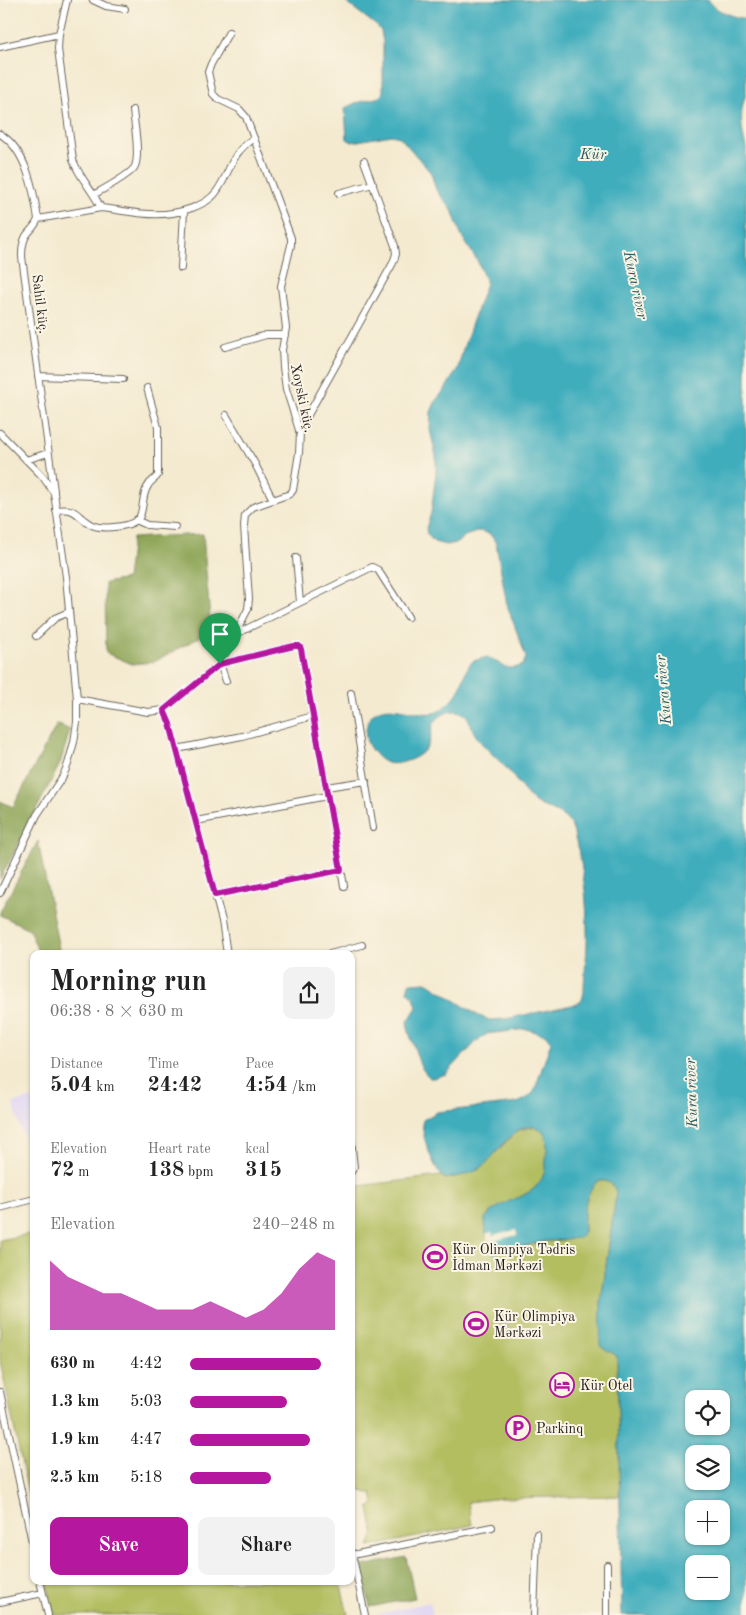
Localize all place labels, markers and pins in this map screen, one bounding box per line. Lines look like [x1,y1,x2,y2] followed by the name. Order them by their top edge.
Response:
[199,613,241,664] pin
[452,1243,575,1273] place label: Kür Olimpiya Tədris İdman Mərkəzi
[422,1244,448,1270] sports icon: Kür Olimpiya Tədris İdman Mərkəzi
[494,1310,575,1340] place label: Kür Olimpiya Mərkəzi
[463,1311,489,1337] sports icon: Kür Olimpiya Mərkəzi
[549,1372,575,1398] hotel icon: Kür Otel
[580,1379,633,1393] place label: Kür Otel
[505,1415,531,1441] parking icon: Parkinq
[536,1422,583,1436] place label: Parkinq

